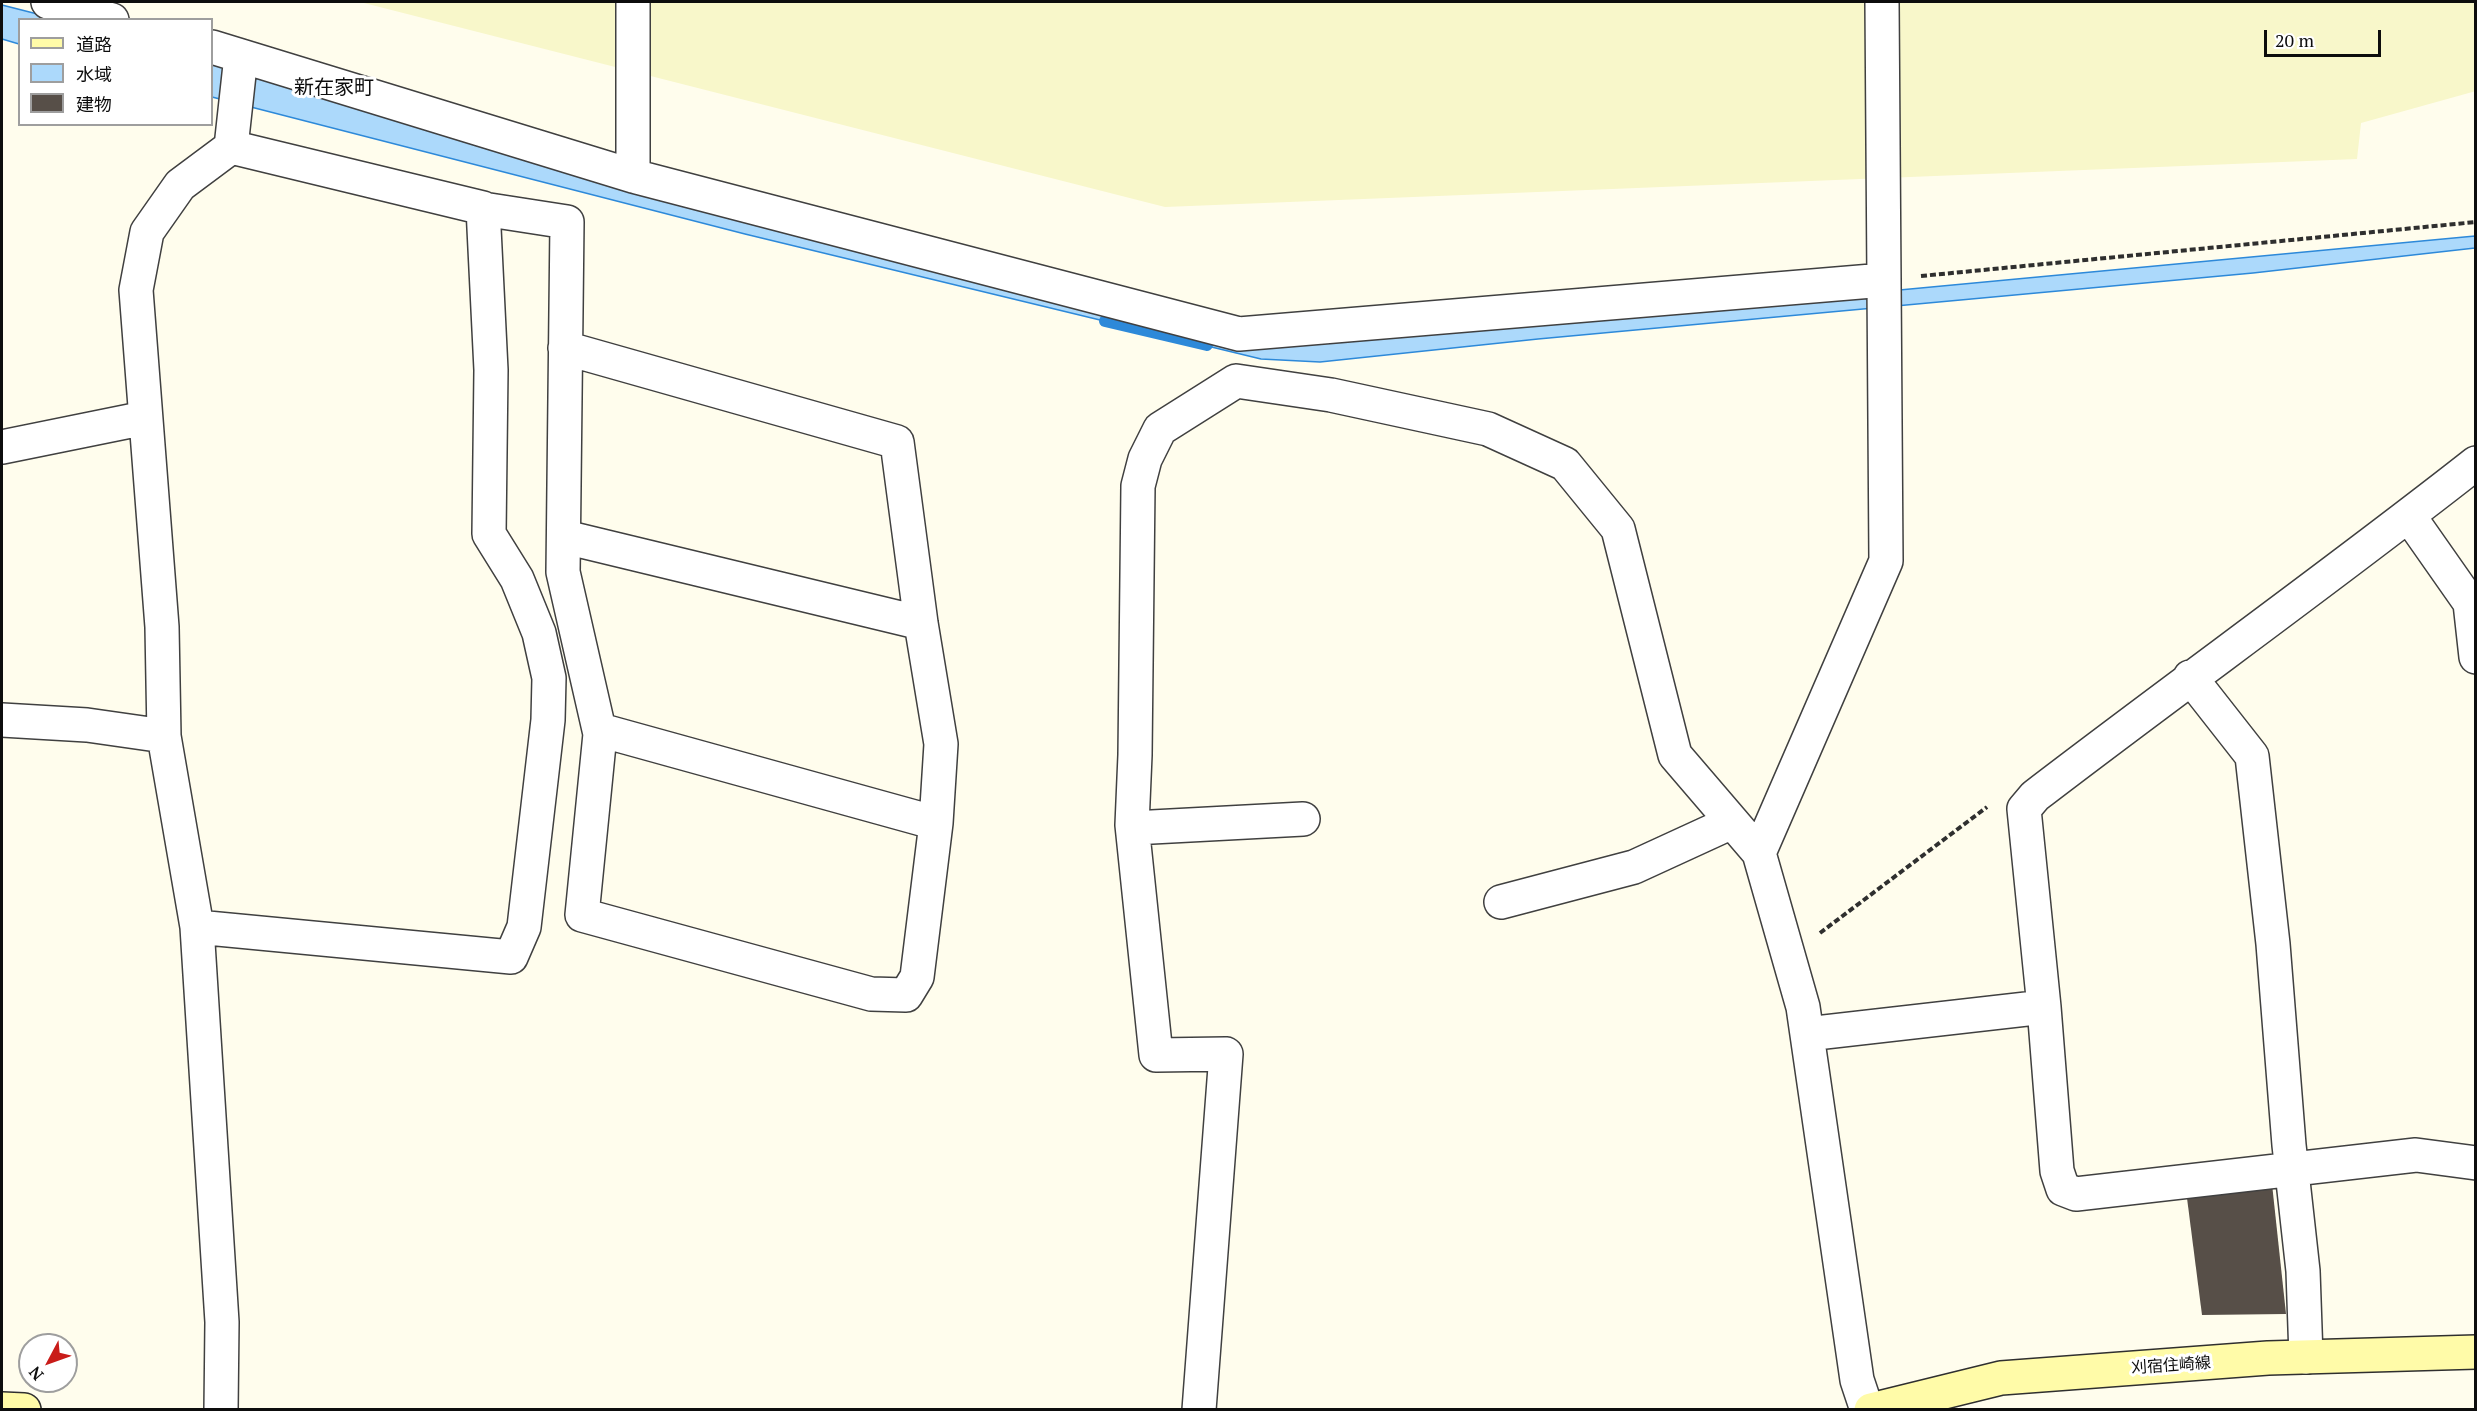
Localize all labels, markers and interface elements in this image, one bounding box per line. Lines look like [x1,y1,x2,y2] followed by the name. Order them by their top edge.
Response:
[18,18,213,126] legend
[2267,18,2384,56] scale bar
[2275,28,2314,52] text: 20 m
[76,32,112,56] text: 道路
[76,62,112,86] text: 水域
[294,76,374,100] district label: 新在家町
[76,92,112,116] text: 建物
[18,1333,78,1393] north arrow
[2130,1354,2212,1378] street label: 刈宿住崎線
[24,1362,48,1385] text: N

